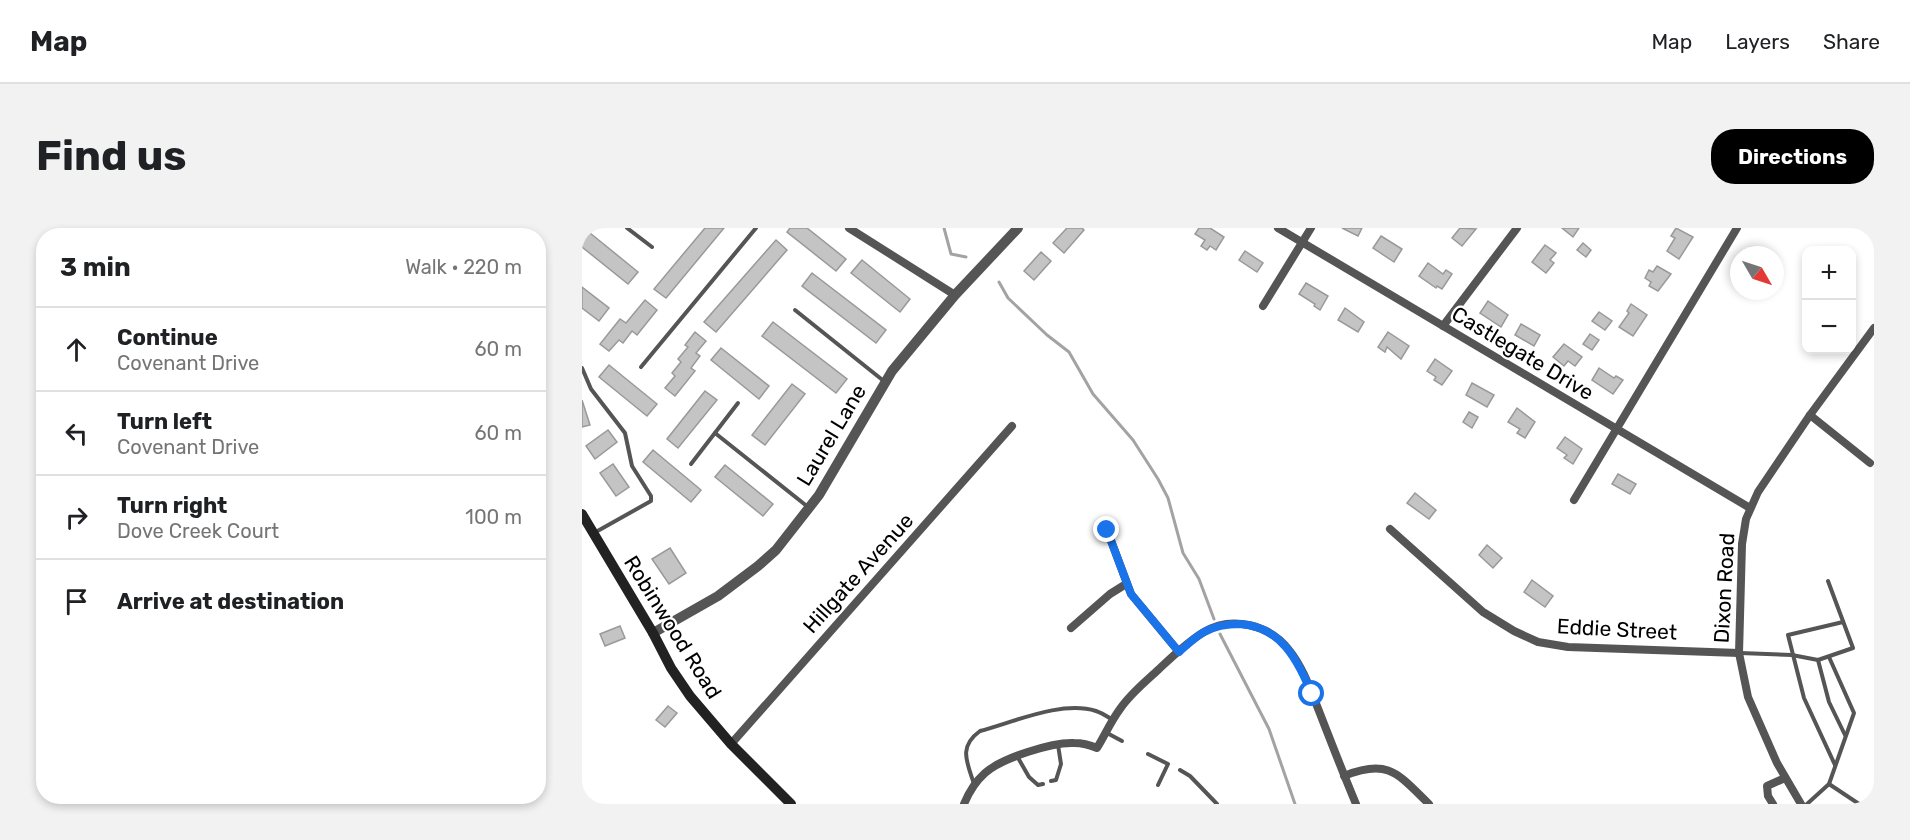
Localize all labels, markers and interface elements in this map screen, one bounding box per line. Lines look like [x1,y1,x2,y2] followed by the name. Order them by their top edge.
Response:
[30,25,87,58] text: Map
[1651,29,1692,54] text: Map
[1725,29,1790,54] text: Layers
[1823,29,1880,54] text: Share
[1711,129,1874,184] button: Directions
[36,131,187,181] text: Find us
[1730,246,1784,300] north arrow
[1802,246,1856,354] map controls
[1802,246,1856,300] button: +
[60,252,131,283] text: 3 min
[405,255,522,279] text: Walk · 220 m
[1802,300,1856,354] button: −
[1448,301,1598,405] street label: Castlegate Drive
[117,324,218,351] text: Continue
[60,333,93,366] icon: ahead
[475,337,522,361] text: 60 m
[117,351,259,375] text: Covenant Drive
[791,380,871,490] street label: Laurel Lane
[117,408,212,435] text: Turn left
[60,417,93,450] icon: left
[475,421,522,445] text: 60 m
[117,435,259,459] text: Covenant Drive
[117,492,227,519] text: Turn right
[60,501,93,534] icon: right
[465,505,522,529] text: 100 m
[798,508,918,638] street label: Hillgate Avenue
[1093,516,1119,542] route end
[117,519,279,543] text: Dove Creek Court
[1709,532,1739,644] street label: Dixon Road
[619,551,727,703] street label: Robinwood Road
[60,585,93,618] icon: arrive
[117,588,344,615] text: Arrive at destination
[1556,613,1678,645] street label: Eddie Street
[1298,680,1324,706] route start

